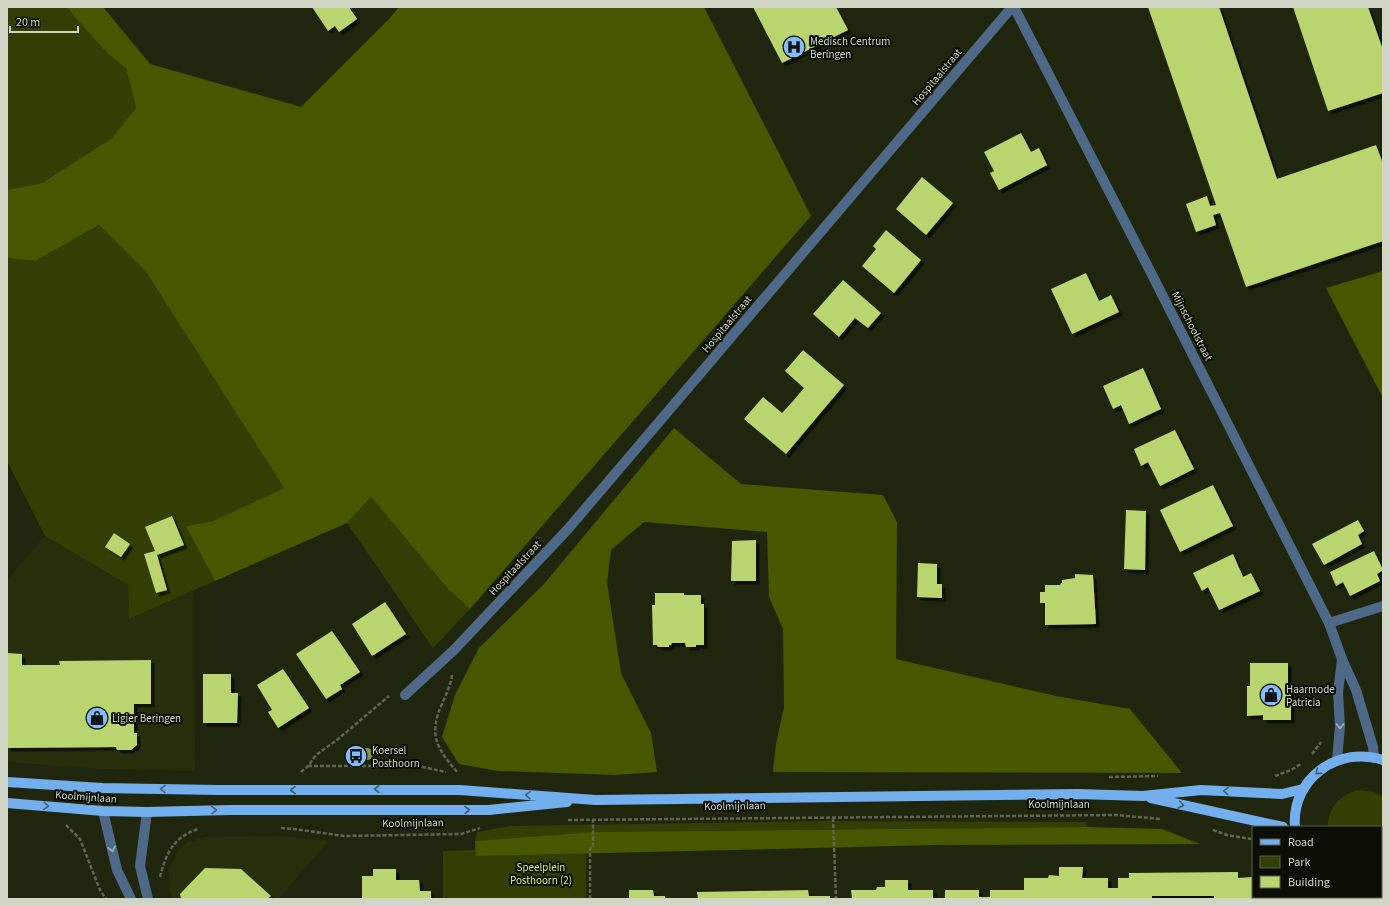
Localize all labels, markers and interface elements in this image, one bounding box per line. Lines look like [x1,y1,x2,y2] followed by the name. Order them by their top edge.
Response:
[10,8,78,34] scale bar
[16,14,40,31] text: 20 m
[781,34,807,60] hospital icon: Medisch Centrum Beringen
[810,34,890,62] place label: Medisch Centrum Beringen
[909,45,965,109] street label: Hospitaalstraat
[1168,289,1216,364] street label: Mijnschoolstraat
[699,292,755,356] street label: Hospitaalstraat
[486,537,545,599] street label: Hospitaalstraat
[1258,682,1284,708] shop icon: Haarmode Patricia
[1286,682,1335,710] place label: Haarmode Patricia
[84,705,110,731] shop icon: Ligier Beringen
[112,711,181,726] place label: Ligier Beringen
[1336,723,1344,729] one-way arrow
[343,743,369,769] bus stop icon: Koersel Posthoorn
[372,743,420,771] place label: Koersel Posthoorn
[1315,767,1323,774] one-way arrow
[160,785,166,793] one-way arrow
[374,785,380,793] one-way arrow
[290,786,296,794] one-way arrow
[55,787,117,807] street label: Koolmijnlaan
[1223,787,1229,795] one-way arrow
[525,790,531,799] one-way arrow
[1028,797,1090,812] street label: Koolmijnlaan
[704,798,766,814] street label: Koolmijnlaan
[1178,800,1184,808] one-way arrow
[43,802,49,811] one-way arrow
[211,806,217,815] one-way arrow
[464,806,470,814] one-way arrow
[382,815,444,831] street label: Koolmijnlaan
[1252,826,1382,898] legend
[1288,834,1314,851] text: Road
[108,846,116,852] one-way arrow
[1288,854,1310,871] text: Park
[510,860,572,888] park label: Speelplein Posthoorn (2)
[1288,874,1330,891] text: Building

